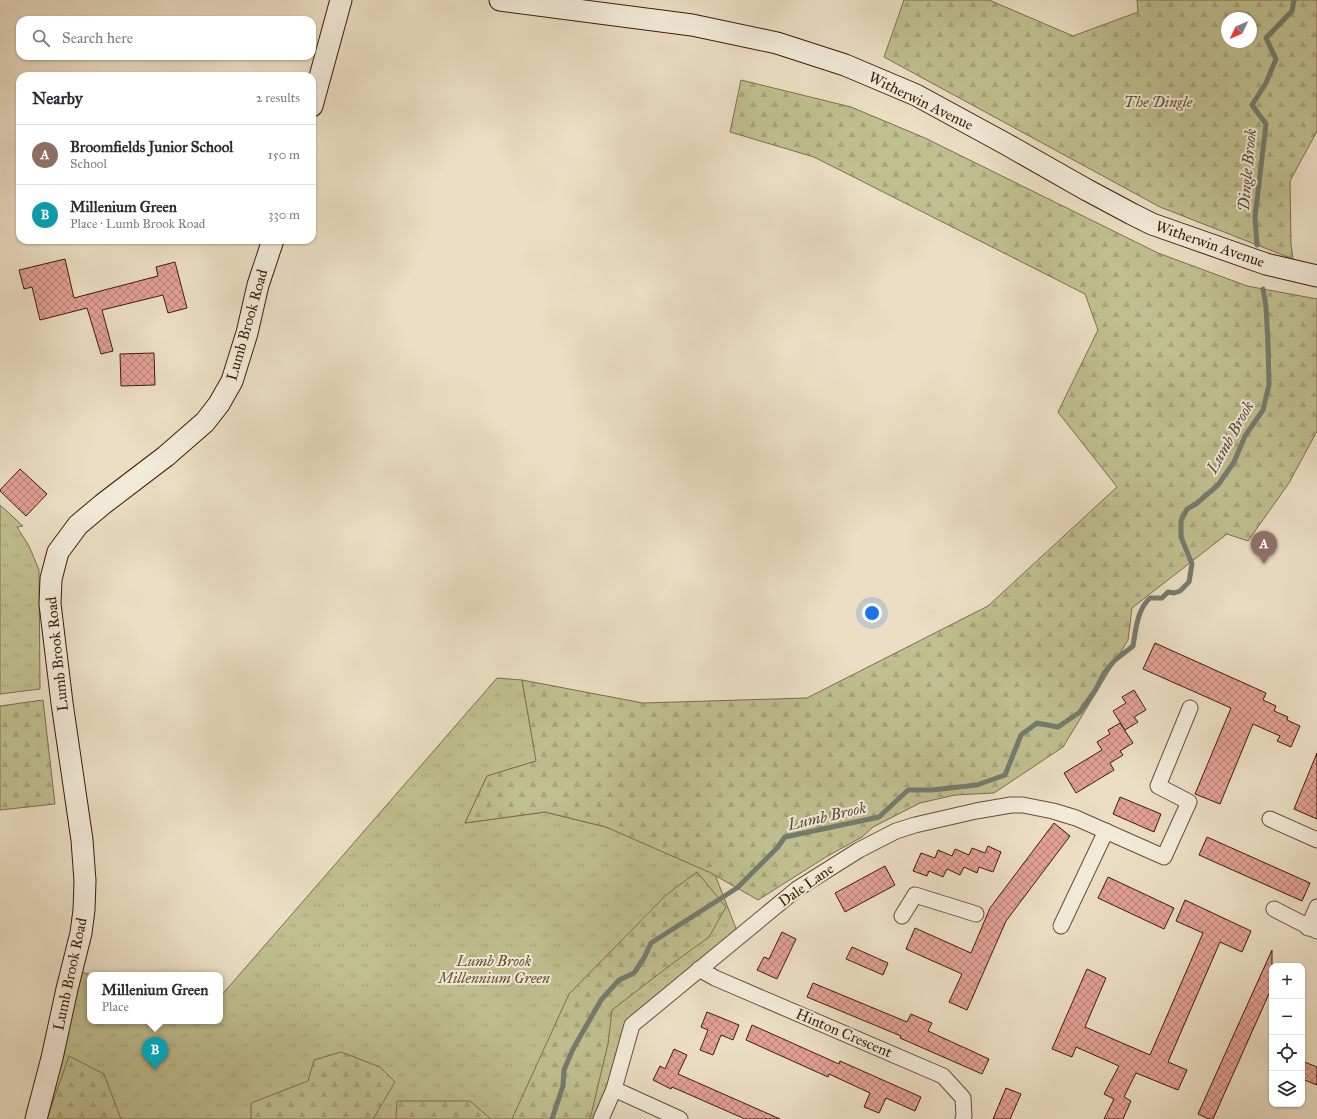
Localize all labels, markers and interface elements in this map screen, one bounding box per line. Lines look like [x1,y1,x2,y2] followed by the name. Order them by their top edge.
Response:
[1221,12,1257,48] north arrow
[16,16,316,60] search box
[30,27,52,49] icon: search
[62,29,133,47] text: Search here
[866,68,976,134] street label: Witherwin Avenue
[32,88,83,109] text: Nearby
[256,90,300,106] text: 2 results
[1124,93,1193,111] park label: The Dingle
[1234,128,1260,212] water label: Dingle Brook
[70,138,233,156] text: Broomfields Junior School
[41,147,49,163] text: A
[268,147,300,163] text: 150 m
[70,156,107,172] text: School
[70,198,177,216] text: Millenium Green
[41,207,49,223] text: B
[268,207,300,223] text: 330 m
[70,216,205,232] text: Place · Lumb Brook Road
[1153,217,1267,271] street label: Witherwin Avenue
[223,267,272,383] street label: Lumb Brook Road
[1202,398,1258,477] water label: Lumb Brook
[1251,531,1277,564] pin: A
[42,595,72,712] street label: Lumb Brook Road
[862,603,882,623] your location
[785,798,868,834] water label: Lumb Brook
[775,859,837,911] street label: Dale Lane
[49,915,91,1032] street label: Lumb Brook Road
[436,952,550,987] park label: Lumb Brook Millennium Green
[1269,963,1305,1107] map controls
[1269,963,1305,999] button: +
[87,972,223,1024] popup
[102,981,208,999] text: Millenium Green
[102,999,129,1015] text: Place
[1269,999,1305,1035] button: −
[793,1005,896,1062] street label: Hinton Crescent
[1269,1035,1305,1071] button: locate
[142,1037,168,1070] pin: B
[1269,1071,1305,1107] button: layers

